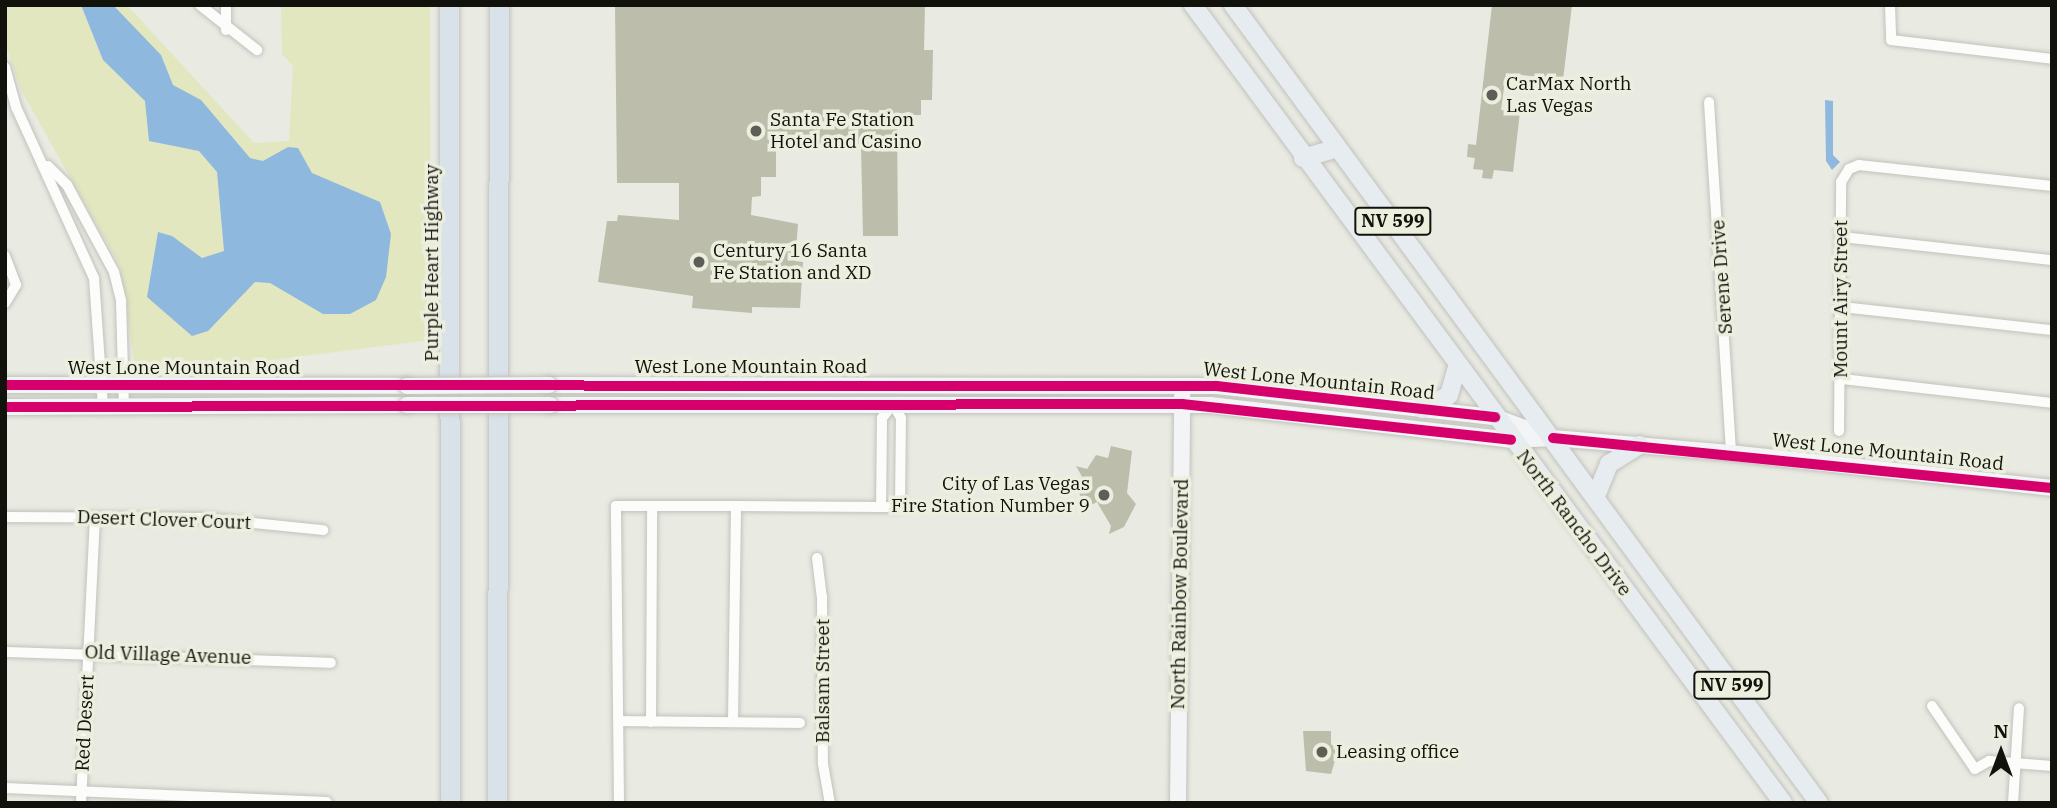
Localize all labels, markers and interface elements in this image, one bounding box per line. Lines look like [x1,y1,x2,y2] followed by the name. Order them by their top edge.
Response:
[1506,73,1632,117] place label: CarMax North Las Vegas
[1484,87,1500,103] marker: CarMax North Las Vegas
[770,109,922,153] place label: Santa Fe Station Hotel and Casino
[748,123,764,139] marker: Santa Fe Station Hotel and Casino
[421,164,443,362] street label: Purple Heart Highway
[1353,206,1433,236] road number: NV 599
[1707,219,1737,335] street label: Serene Drive
[1830,220,1852,378] street label: Mount Airy Street
[713,240,871,284] place label: Century 16 Santa Fe Station and XD
[691,254,707,270] marker: Century 16 Santa Fe Station and XD
[635,356,867,378] street label: West Lone Mountain Road
[68,357,300,379] street label: West Lone Mountain Road
[1202,357,1436,405] street label: West Lone Mountain Road
[1771,428,2005,476] street label: West Lone Mountain Road
[1512,445,1636,601] street label: North Rancho Drive
[891,473,1090,517] place label: City of Las Vegas Fire Station Number 9
[1167,478,1193,710] street label: North Rainbow Boulevard
[1096,487,1112,503] marker: City of Las Vegas Fire Station Number 9
[77,506,251,534] street label: Desert Clover Court
[812,619,834,743] street label: Balsam Street
[84,641,252,669] street label: Old Village Avenue
[1692,670,1772,700] road number: NV 599
[71,674,99,772] street label: Red Desert
[1966,717,2036,787] north arrow
[1993,719,2009,743] text: N
[1336,741,1459,763] place label: Leasing office
[1314,744,1330,760] marker: Leasing office

